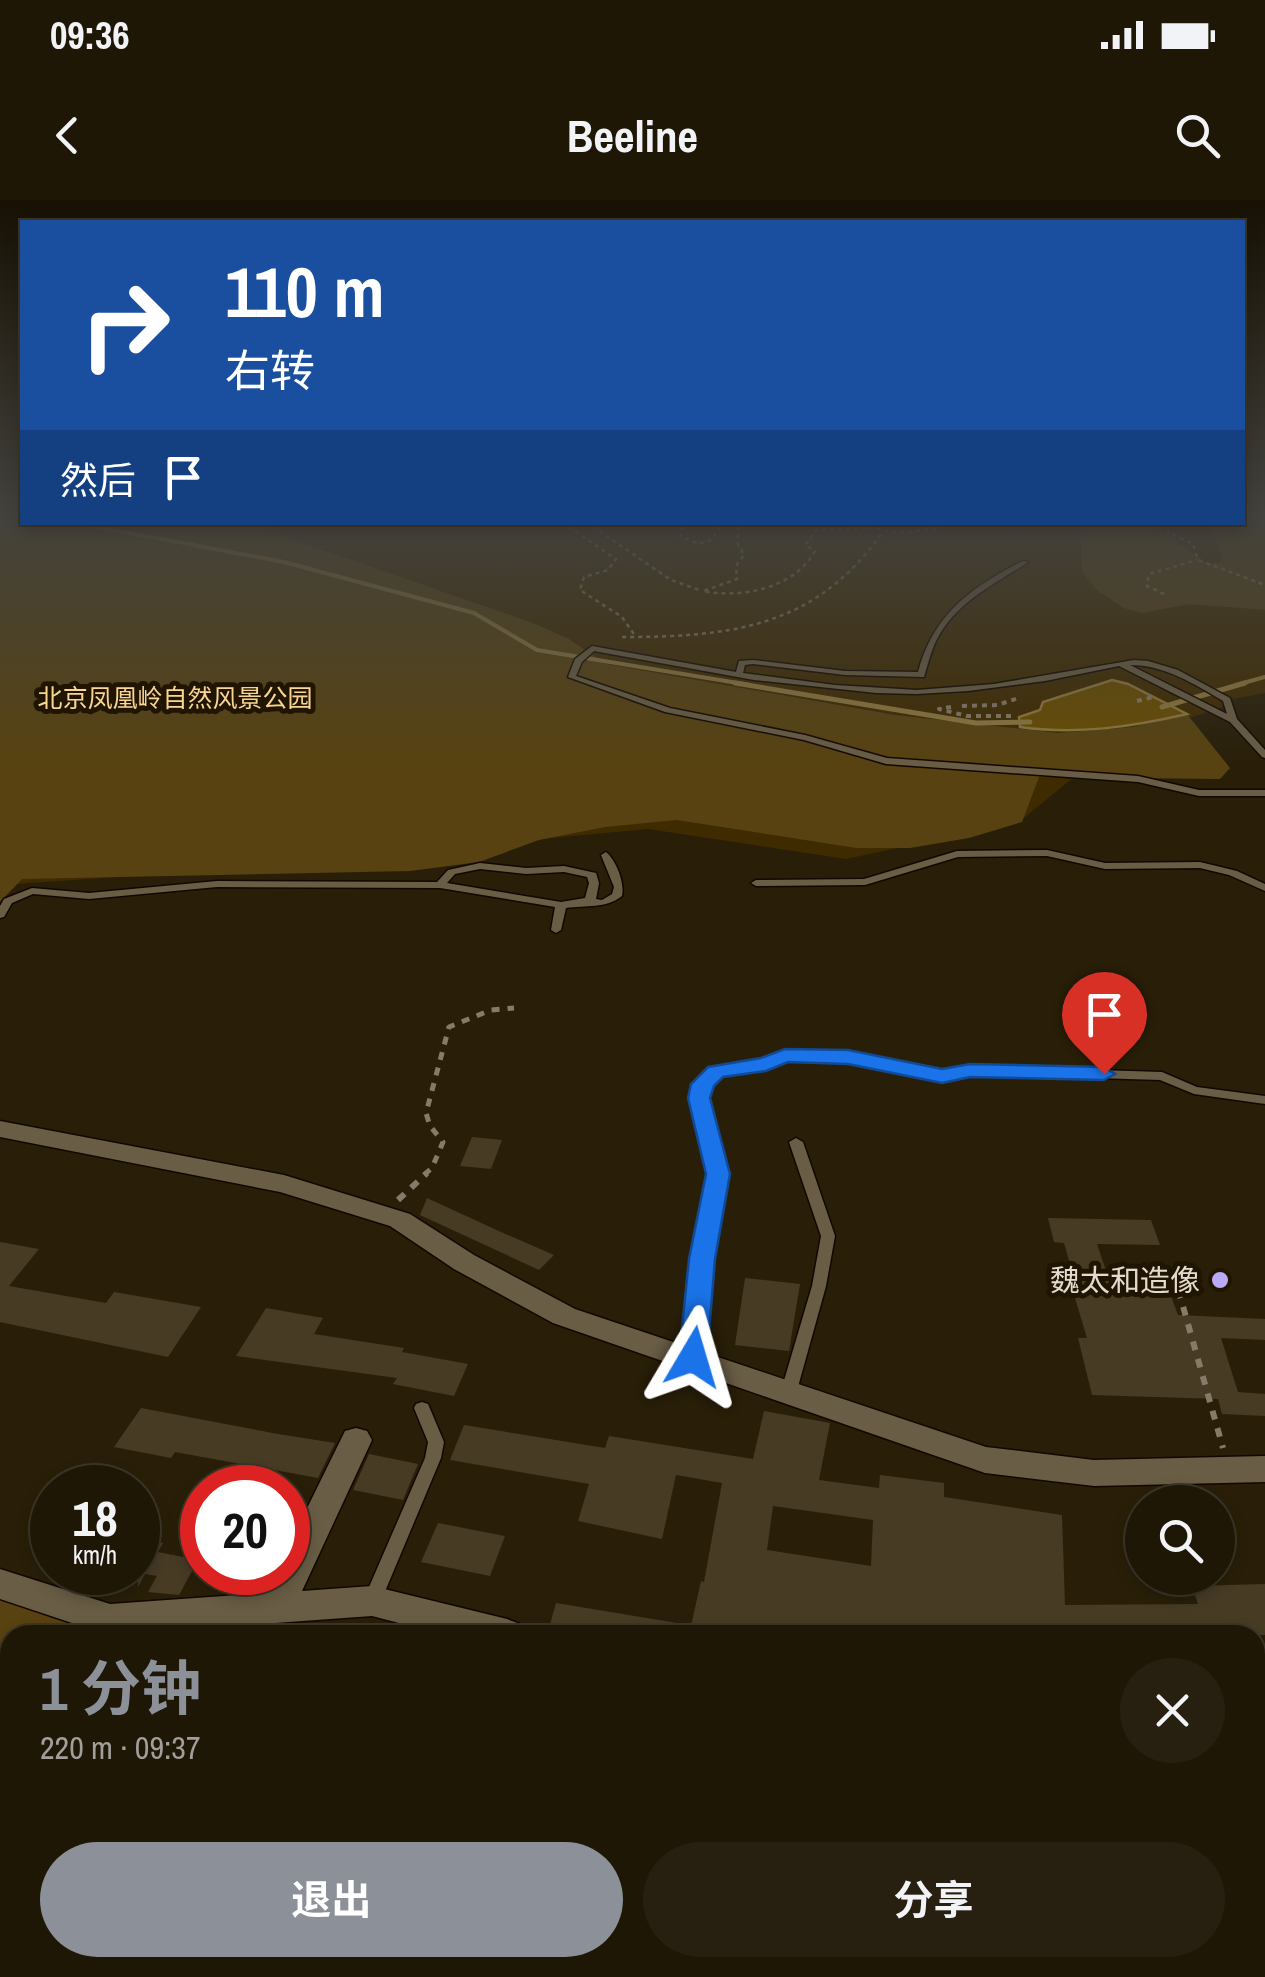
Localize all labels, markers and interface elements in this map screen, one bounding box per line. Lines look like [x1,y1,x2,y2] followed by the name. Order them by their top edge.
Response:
[50,10,130,61] text: 09:36
[567,105,698,166] text: Beeline
[40,108,95,163] icon: back
[1170,108,1225,163] icon: search
[225,245,385,339] text: 110 m
[60,260,190,390] icon: right
[225,340,315,401] text: 右转
[156,450,211,505] icon: arrive
[60,455,136,506] text: 然后
[37,681,313,715] park label: 北京凤凰岭自然风景公园
[1062,972,1147,1075] pin
[1077,987,1132,1042] icon: arrive
[1050,1260,1200,1300] place label: 魏太和造像
[1209,1269,1231,1291] marker: 魏太和造像
[641,1305,745,1409] position arrow
[180,1465,310,1595] speed limit sign: 20
[72,1484,118,1552] text: 18
[1125,1485,1235,1595] map controls
[1125,1485,1235,1595] button: search
[73,1538,117,1572] text: km/h
[40,1648,201,1729] text: 1 分钟
[1120,1658,1225,1763] button: close
[40,1726,200,1769] text: 220 m · 09:37
[40,1842,623,1957] button: 退出
[643,1842,1225,1957] button: 分享

